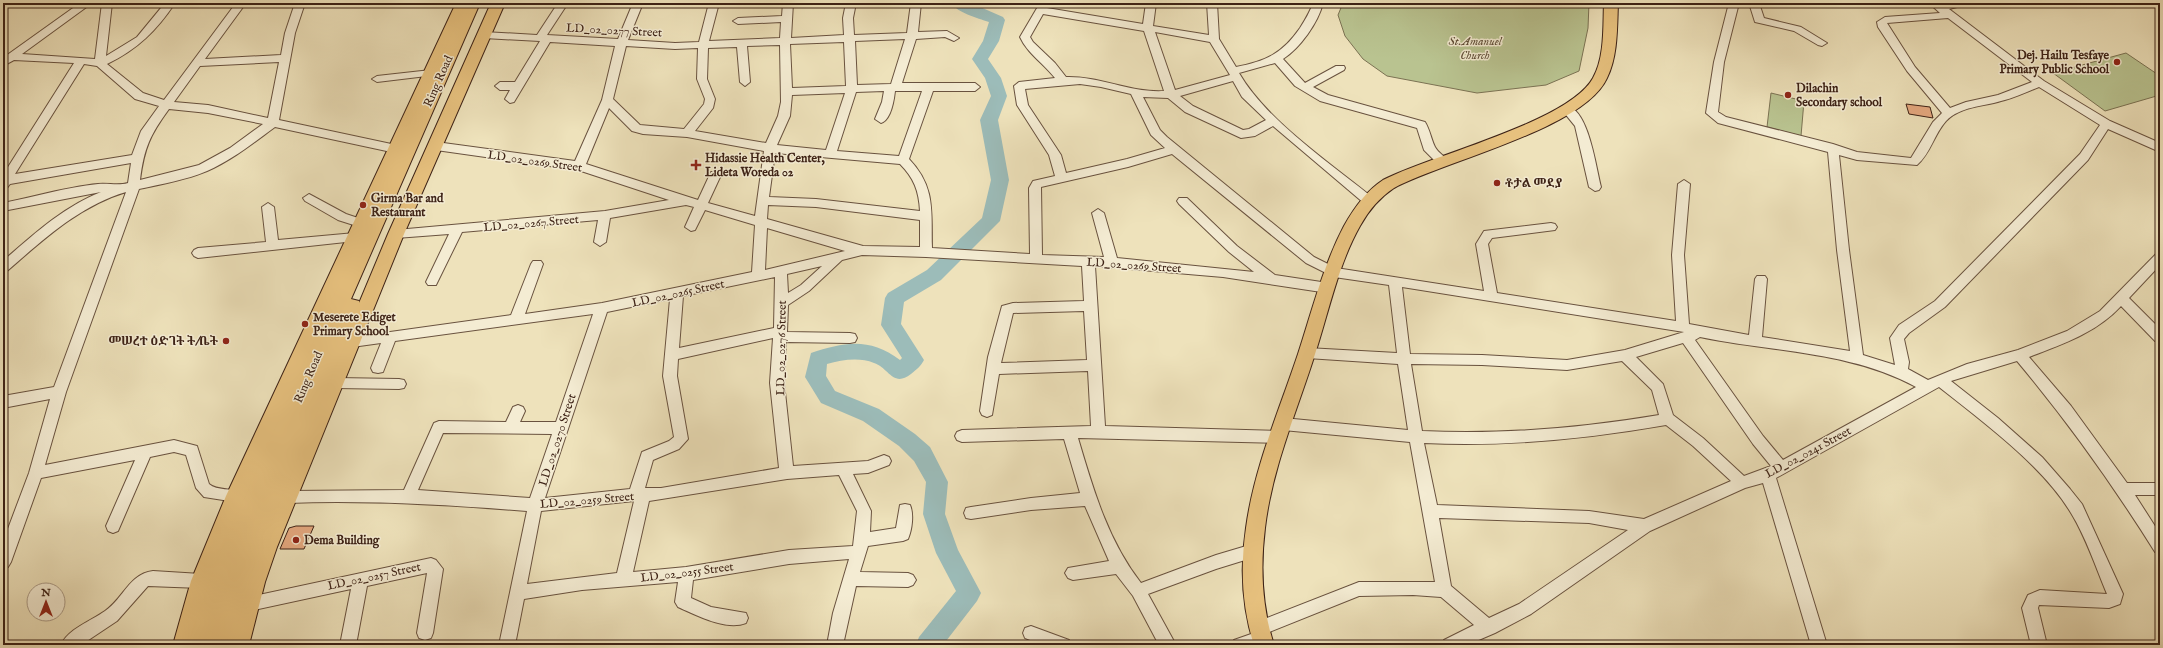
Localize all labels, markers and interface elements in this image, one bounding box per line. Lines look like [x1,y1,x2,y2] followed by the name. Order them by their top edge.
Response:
[566,20,662,41] street label: LD_02_0277 Street
[1449,34,1503,63] park label: St.Amanuel Church
[2000,48,2110,78] place label: Dej. Hailu Tesfaye Primary Public School
[420,53,457,109] street label: Ring Road
[2112,57,2122,67] marker: Dej. Hailu Tesfaye Primary Public School
[1796,81,1883,111] place label: Dilachin Secondary school
[1783,90,1793,100] marker: Dilachin Secondary school
[487,147,583,176] street label: LD_02_0269 Street
[704,151,825,180] place label: Hidassie Health Center, Lideta Woreda 02
[690,159,702,171] marker: Hidassie Health Center, Lideta Woreda 02
[1505,176,1562,191] place label: ቶታል መደያ
[1492,178,1502,188] marker: ቶታል መደያ
[371,191,444,220] place label: Girma Bar and Restaurant
[358,200,368,210] marker: Girma Bar and Restaurant
[483,212,579,235] street label: LD_02_0267 Street
[1086,255,1182,276] street label: LD_02_0269 Street
[630,276,726,311] street label: LD_02_0265 Street
[773,300,790,396] street label: LD_02_0276 Street
[313,310,397,340] place label: Meserete Ediget Primary School
[300,319,310,329] marker: Meserete Ediget Primary School
[109,334,219,349] place label: መሠረተ ዕድገት ት/ቤት
[221,336,231,346] marker: መሠረተ ዕድገት ት/ቤት
[291,348,326,405] street label: Ring Road
[535,392,579,488] street label: LD_02_0270 Street
[1763,423,1854,481] street label: LD_02_0241 Street
[539,489,635,512] street label: LD_02_0259 Street
[304,533,380,549] place label: Dema Building
[291,535,301,545] marker: Dema Building
[326,559,422,594] street label: LD_02_0257 Street
[640,559,734,586] street label: LD_02_0255 Street
[26,582,66,622] north arrow
[40,586,51,600] text: N

